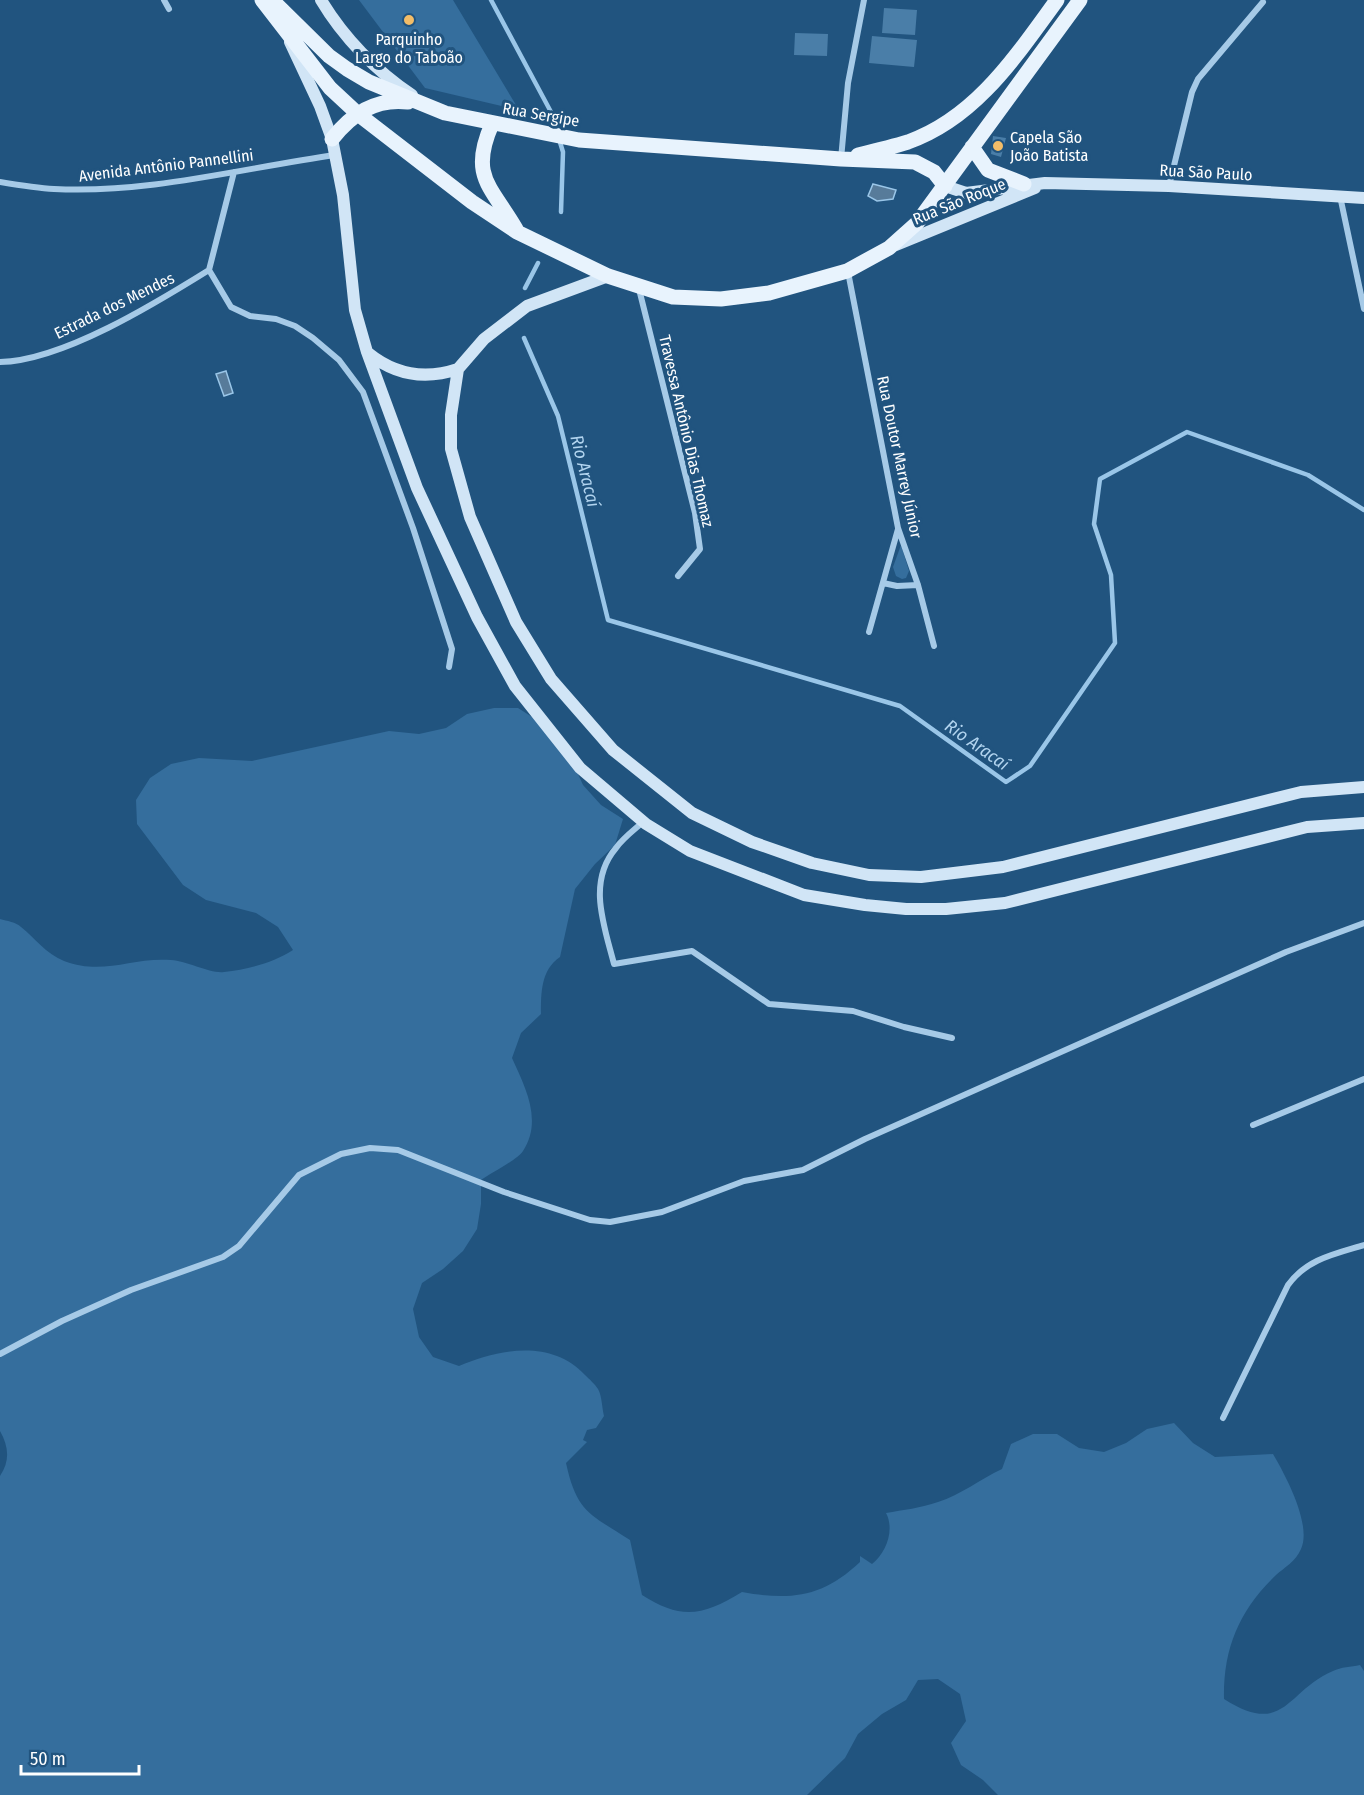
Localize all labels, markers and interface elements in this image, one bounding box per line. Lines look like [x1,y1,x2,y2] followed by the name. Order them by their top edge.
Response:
[402,13,416,27] marker: Parquinho Largo do Taboão
[355,30,463,67] place label: Parquinho Largo do Taboão
[501,98,581,131] street label: Rua Sergipe
[1010,128,1088,165] place label: Capela São João Batista
[991,139,1005,153] marker: Capela São João Batista
[78,145,255,186] street label: Avenida Antônio Pannellini
[1159,161,1253,184] street label: Rua São Paulo
[910,174,1008,229] street label: Rua São Roque
[51,268,177,343] street label: Estrada dos Mendes
[655,333,718,529] street label: Travessa Antônio Dias Thomaz
[873,374,926,540] street label: Rua Doutor Marrey Júnior
[565,433,605,511] water label: Rio Aracaí
[941,715,1015,776] water label: Rio Aracaí
[21,1738,140,1776] scale bar
[30,1748,66,1770] text: 50 m

